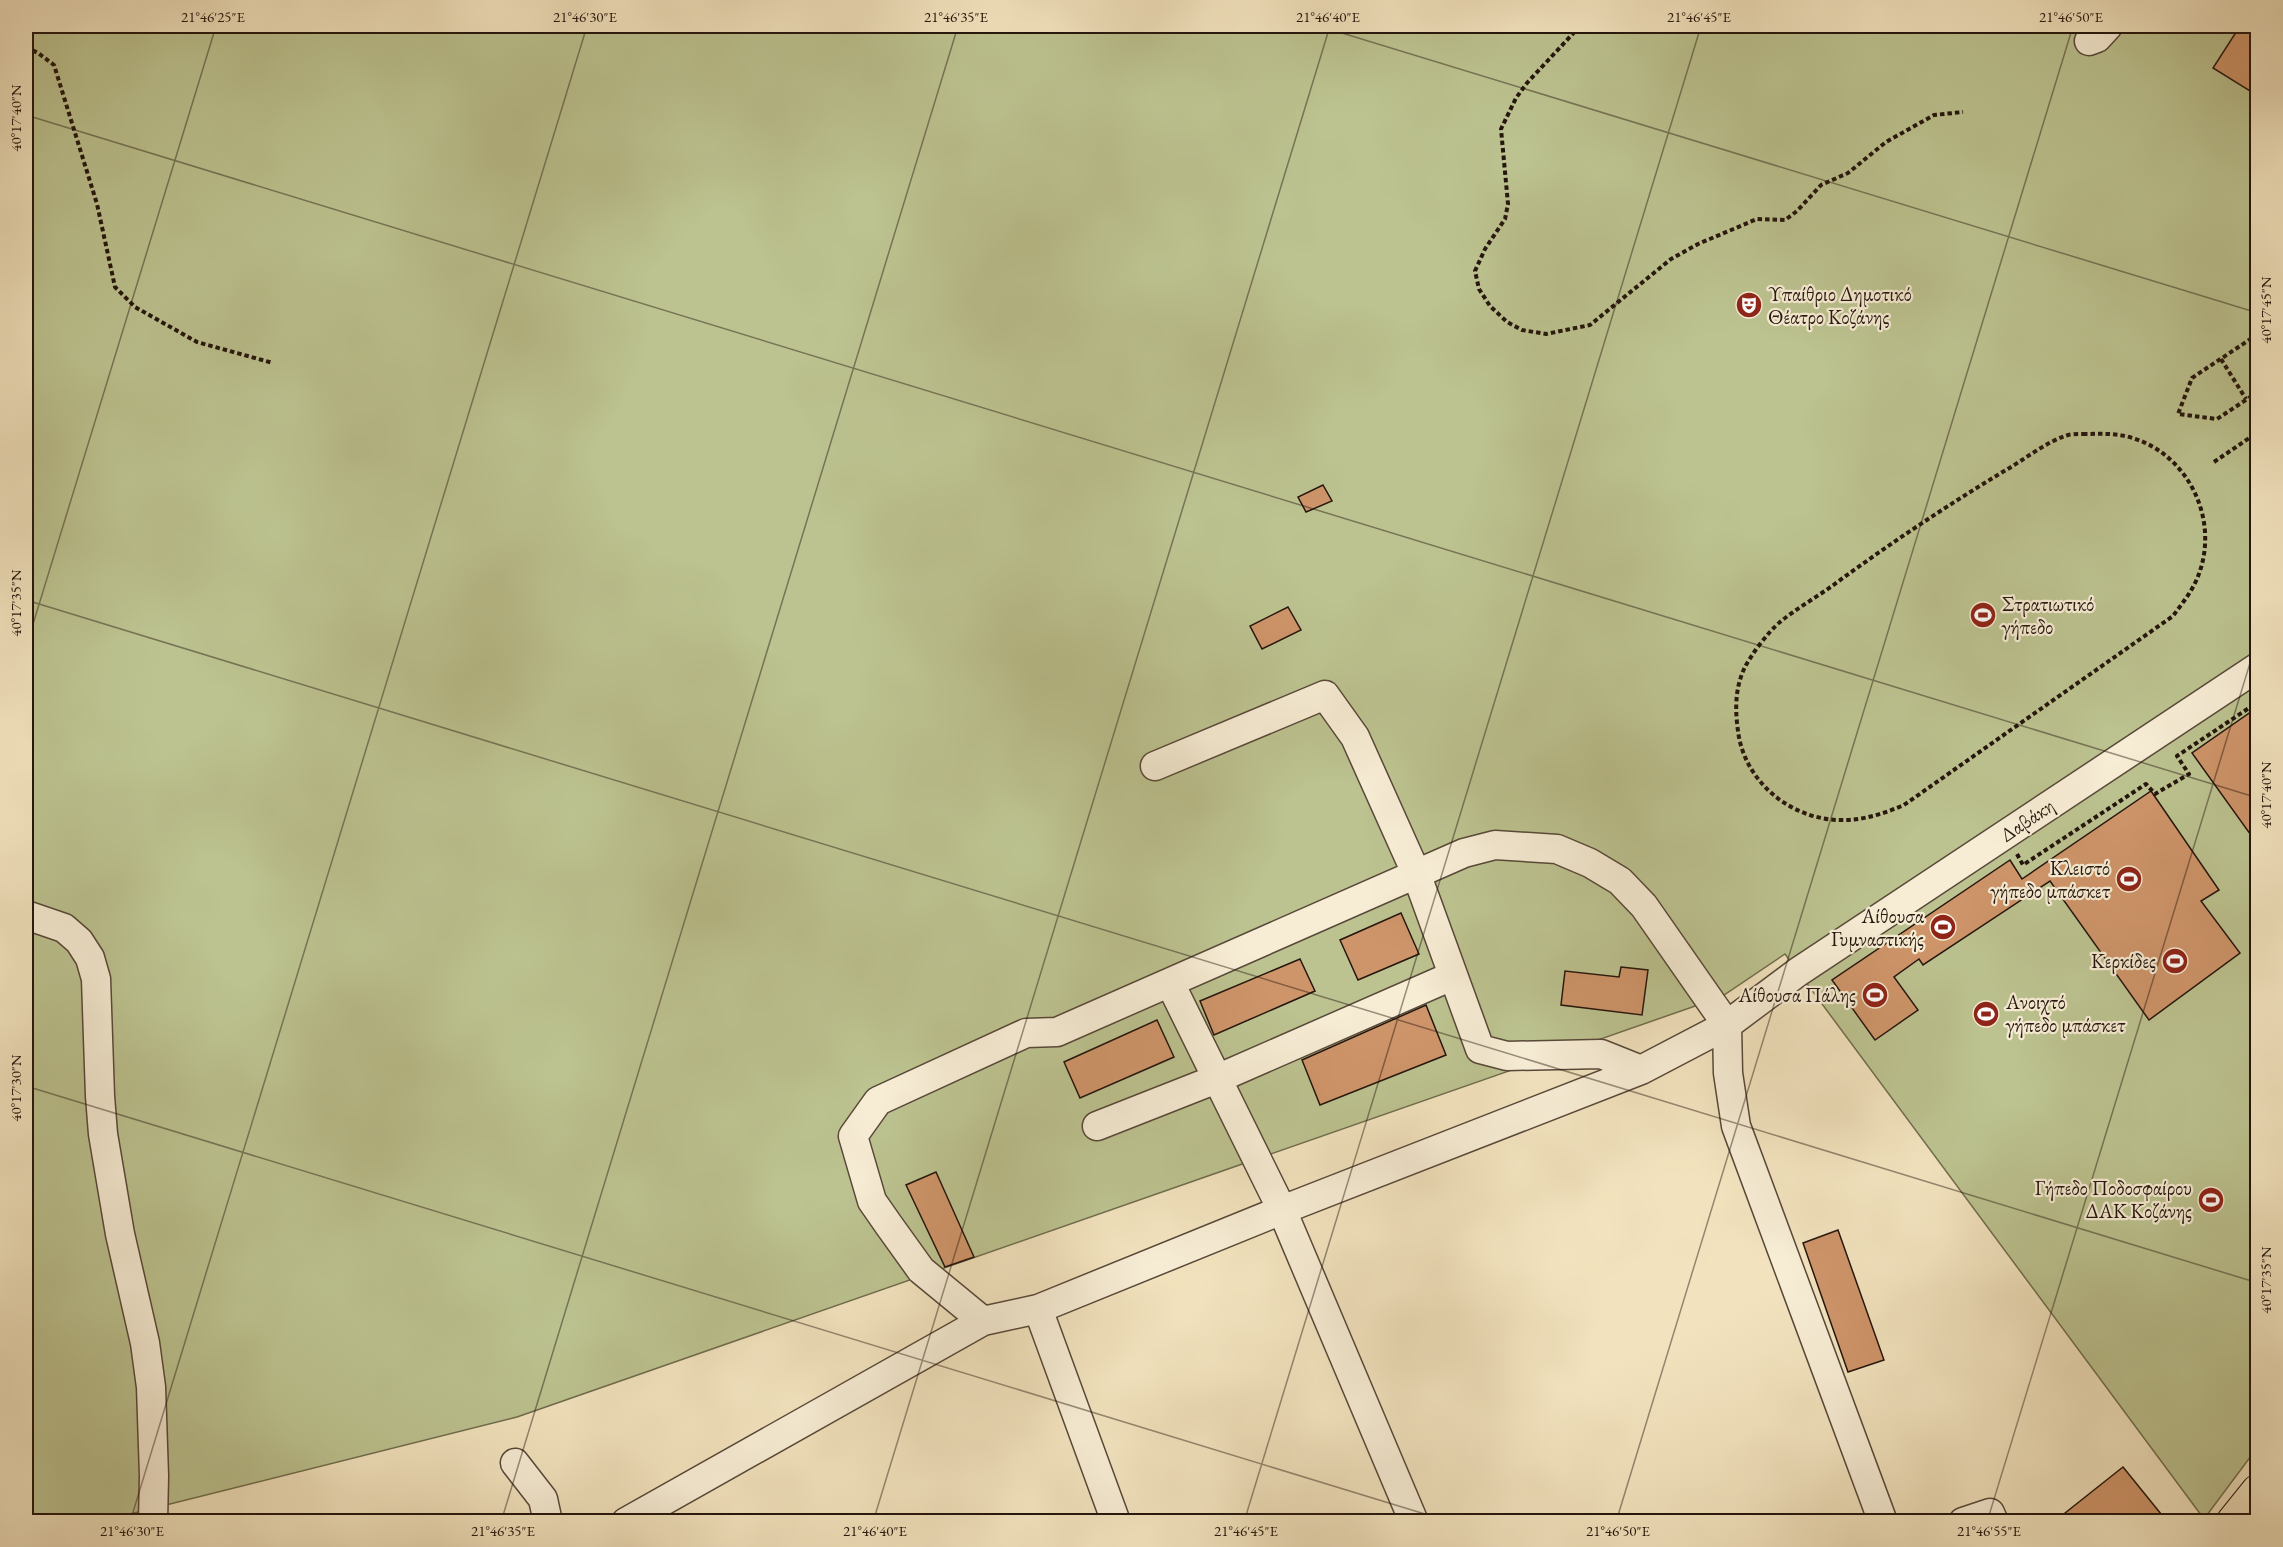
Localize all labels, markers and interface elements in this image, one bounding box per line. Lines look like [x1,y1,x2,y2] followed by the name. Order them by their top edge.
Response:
[181,7,246,26] text: 21°46'25"E
[553,7,618,26] text: 21°46'30"E
[924,7,989,26] text: 21°46'35"E
[1296,7,1361,26] text: 21°46'40"E
[1667,7,1732,26] text: 21°46'45"E
[2039,7,2104,26] text: 21°46'50"E
[6,84,25,152] text: 40°17'40"N
[2256,276,2275,344] text: 40°17'45"N
[1768,281,1912,330] place label: Υπαίθριο Δημοτικό Θέατρο Κοζάνης
[1734,290,1764,320] theatre icon: Υπαίθριο Δημοτικό Θέατρο Κοζάνης
[6,569,25,637] text: 40°17'35"N
[2001,591,2094,640] place label: Στρατιωτικό γήπεδο
[1968,600,1998,630] sports icon: Στρατιωτικό γήπεδο
[2256,761,2275,829] text: 40°17'40"N
[1995,792,2059,848] street label: Δαβάκη
[1990,855,2111,904] place label: Κλειστό γήπεδο μπάσκετ
[2114,864,2144,894] sports icon: Κλειστό γήπεδο μπάσκετ
[1831,903,1925,952] place label: Αίθουσα Γυμναστικής
[1928,912,1958,942] sports icon: Αίθουσα Γυμναστικής
[2160,946,2190,976] sports icon: Κερκίδες
[2091,948,2156,974] place label: Κερκίδες
[1860,980,1890,1010] sports icon: Αίθουσα Πάλης
[1737,982,1856,1008] place label: Αίθουσα Πάλης
[2005,989,2126,1038] place label: Ανοιχτό γήπεδο μπάσκετ
[1971,999,2001,1029] sports icon: Ανοιχτό γήπεδο μπάσκετ
[6,1054,25,1122] text: 40°17'30"N
[2035,1175,2192,1224] place label: Γήπεδο Ποδοσφαίρου ΔΑΚ Κοζάνης
[2196,1185,2226,1215] sports icon: Γήπεδο Ποδοσφαίρου ΔΑΚ Κοζάνης
[2256,1246,2275,1314] text: 40°17'35"N
[100,1521,165,1540] text: 21°46'30"E
[471,1521,536,1540] text: 21°46'35"E
[843,1521,908,1540] text: 21°46'40"E
[1214,1521,1279,1540] text: 21°46'45"E
[1586,1521,1651,1540] text: 21°46'50"E
[1957,1521,2022,1540] text: 21°46'55"E

